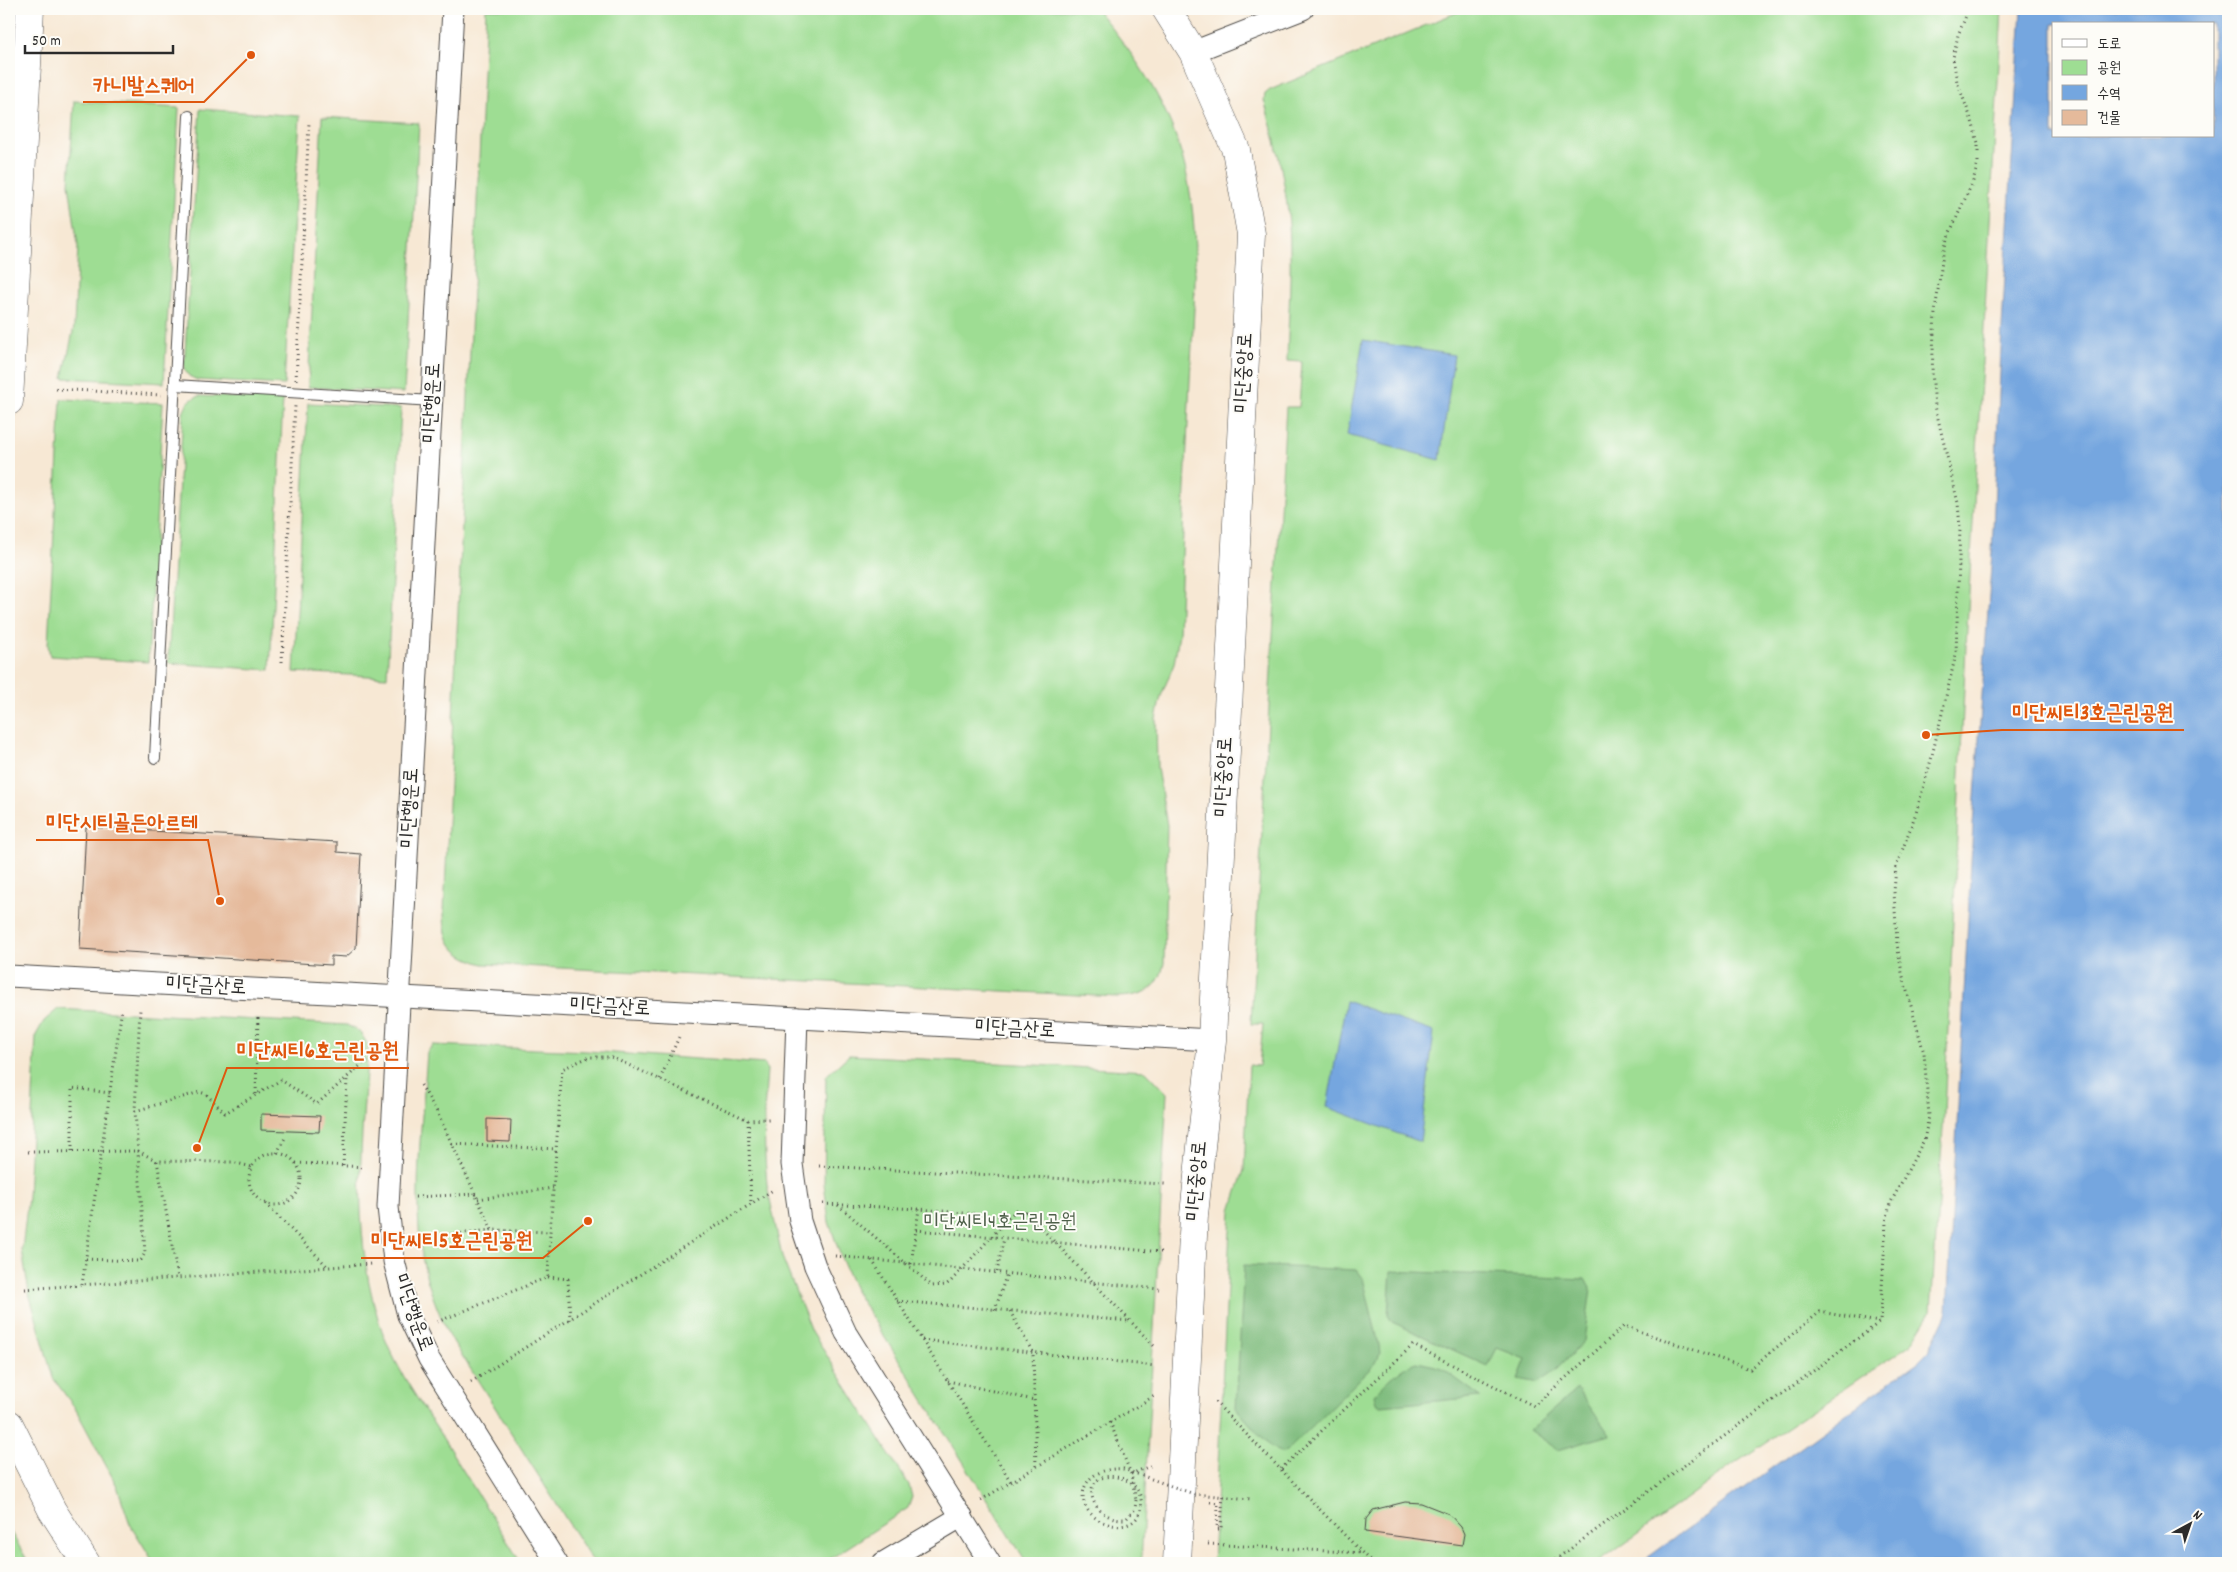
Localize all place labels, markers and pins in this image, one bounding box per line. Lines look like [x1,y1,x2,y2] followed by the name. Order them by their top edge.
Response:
[83,66,204,102] callout: 카니발스퀘어
[2002,694,2184,730] callout: 미단씨티3호근린공원
[36,804,208,840] callout: 미단시티골든아르테
[227,1032,409,1068] callout: 미단씨티6호근린공원
[361,1222,543,1258] callout: 미단씨티5호근린공원

